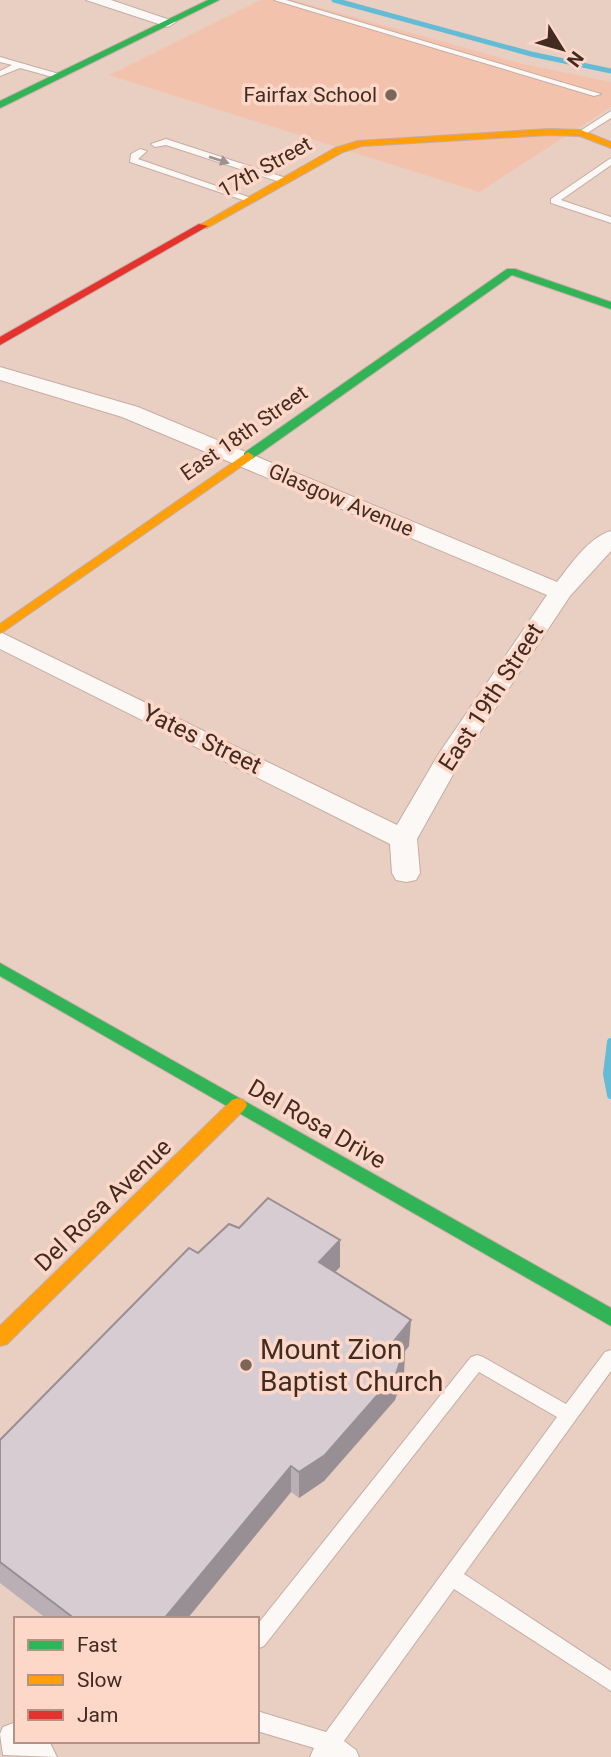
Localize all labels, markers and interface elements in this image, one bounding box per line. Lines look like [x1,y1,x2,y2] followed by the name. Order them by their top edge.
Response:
[527,14,597,84] north arrow
[562,47,588,71] text: N
[244,83,377,107] place label: Fairfax School
[383,87,399,103] marker: Fairfax School
[214,132,316,202] street label: 17th Street
[209,155,230,165] one-way arrow
[176,380,312,486] street label: East 18th Street
[265,459,417,541] street label: Glasgow Avenue
[433,618,549,776] street label: East 19th Street
[138,698,266,780] street label: Yates Street
[243,1073,391,1175] street label: Del Rosa Drive
[29,1133,177,1277] street label: Del Rosa Avenue
[260,1333,443,1398] place label: Mount Zion Baptist Church
[238,1357,254,1373] marker: Mount Zion Baptist Church
[14,1617,259,1743] legend
[77,1633,118,1657] text: Fast
[77,1668,123,1692] text: Slow
[77,1703,118,1727] text: Jam

